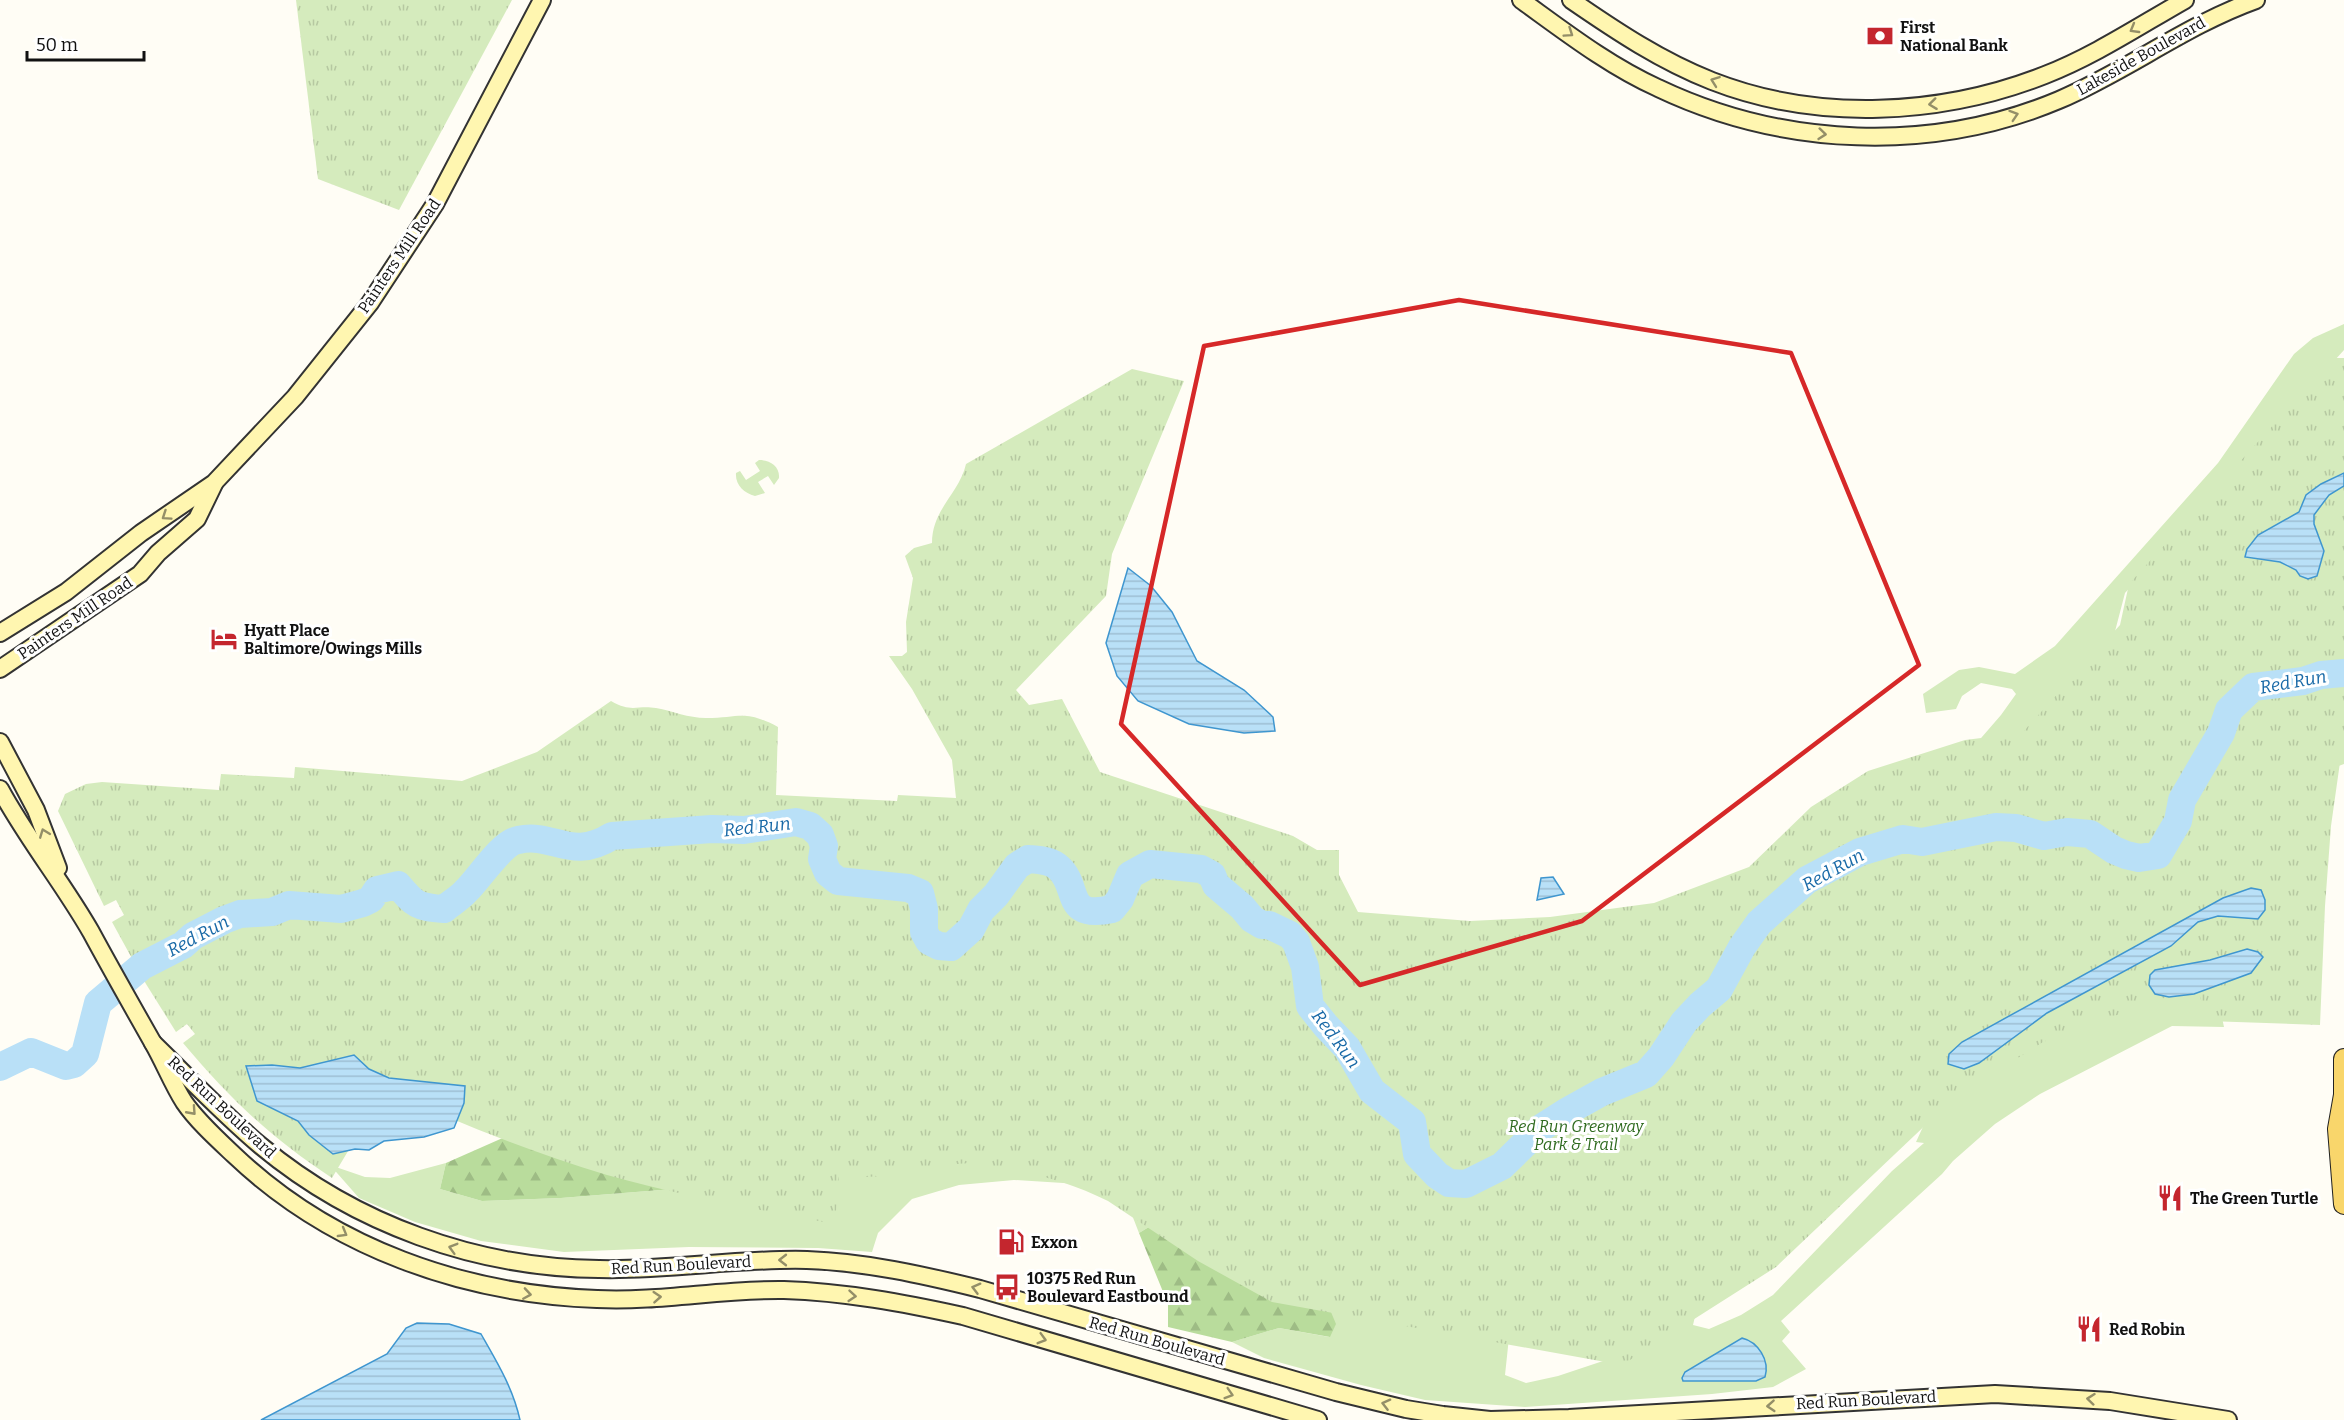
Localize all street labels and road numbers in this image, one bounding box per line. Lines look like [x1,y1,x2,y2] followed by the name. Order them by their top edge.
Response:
[2073,13,2209,99] street label: Lakeside Boulevard
[354,195,445,317] street label: Painters Mill Road
[14,572,136,663] street label: Painters Mill Road
[164,1052,280,1162] street label: Red Run Boulevard
[610,1252,752,1278] street label: Red Run Boulevard
[1087,1313,1228,1370] street label: Red Run Boulevard
[1795,1387,1937,1413] street label: Red Run Boulevard

